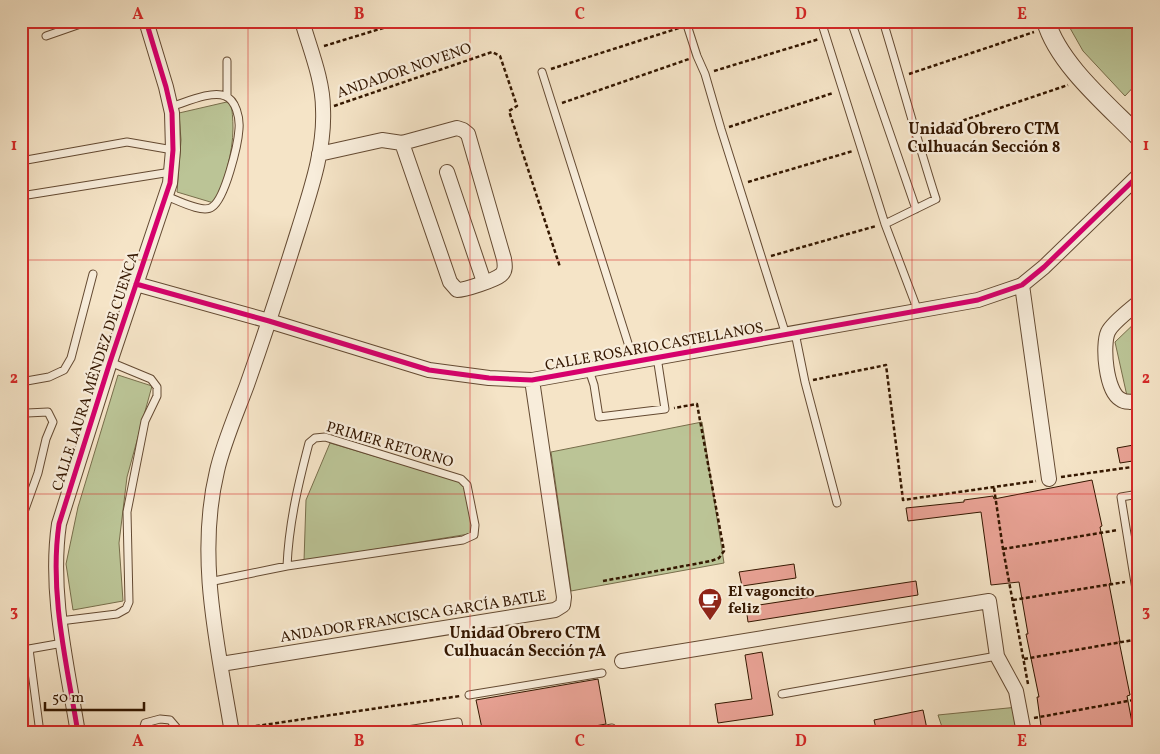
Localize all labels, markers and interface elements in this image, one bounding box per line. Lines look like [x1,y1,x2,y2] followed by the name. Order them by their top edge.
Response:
[132,4,144,26] text: A
[354,4,365,26] text: B
[575,4,585,26] text: C
[795,4,807,26] text: D
[1017,4,1027,26] text: E
[334,38,475,104] street label: ANDADOR NOVENO
[907,119,1061,159] district label: Unidad Obrero CTM Culhuacán Sección 8
[11,135,17,157] text: 1
[1143,135,1149,157] text: 1
[48,249,145,494] street label: CALLE LAURA MÉNDEZ DE CUENCA
[543,318,765,377] street label: CALLE ROSARIO CASTELLANOS
[10,368,18,390] text: 2
[1142,368,1150,390] text: 2
[324,417,456,474] street label: PRIMER RETORNO
[728,582,815,620] place label: El vagoncito feliz
[279,586,548,649] street label: ANDADOR FRANCISCA GARCÍA BATLE
[697,587,723,621] cafe icon: El vagoncito feliz
[10,601,18,623] text: 3
[1142,601,1150,623] text: 3
[444,623,607,663] district label: Unidad Obrero CTM Culhuacán Sección 7A
[45,679,144,711] scale bar
[52,688,84,709] text: 50 m
[132,731,144,753] text: A
[354,731,365,753] text: B
[575,731,585,753] text: C
[795,731,807,753] text: D
[1017,731,1027,753] text: E

